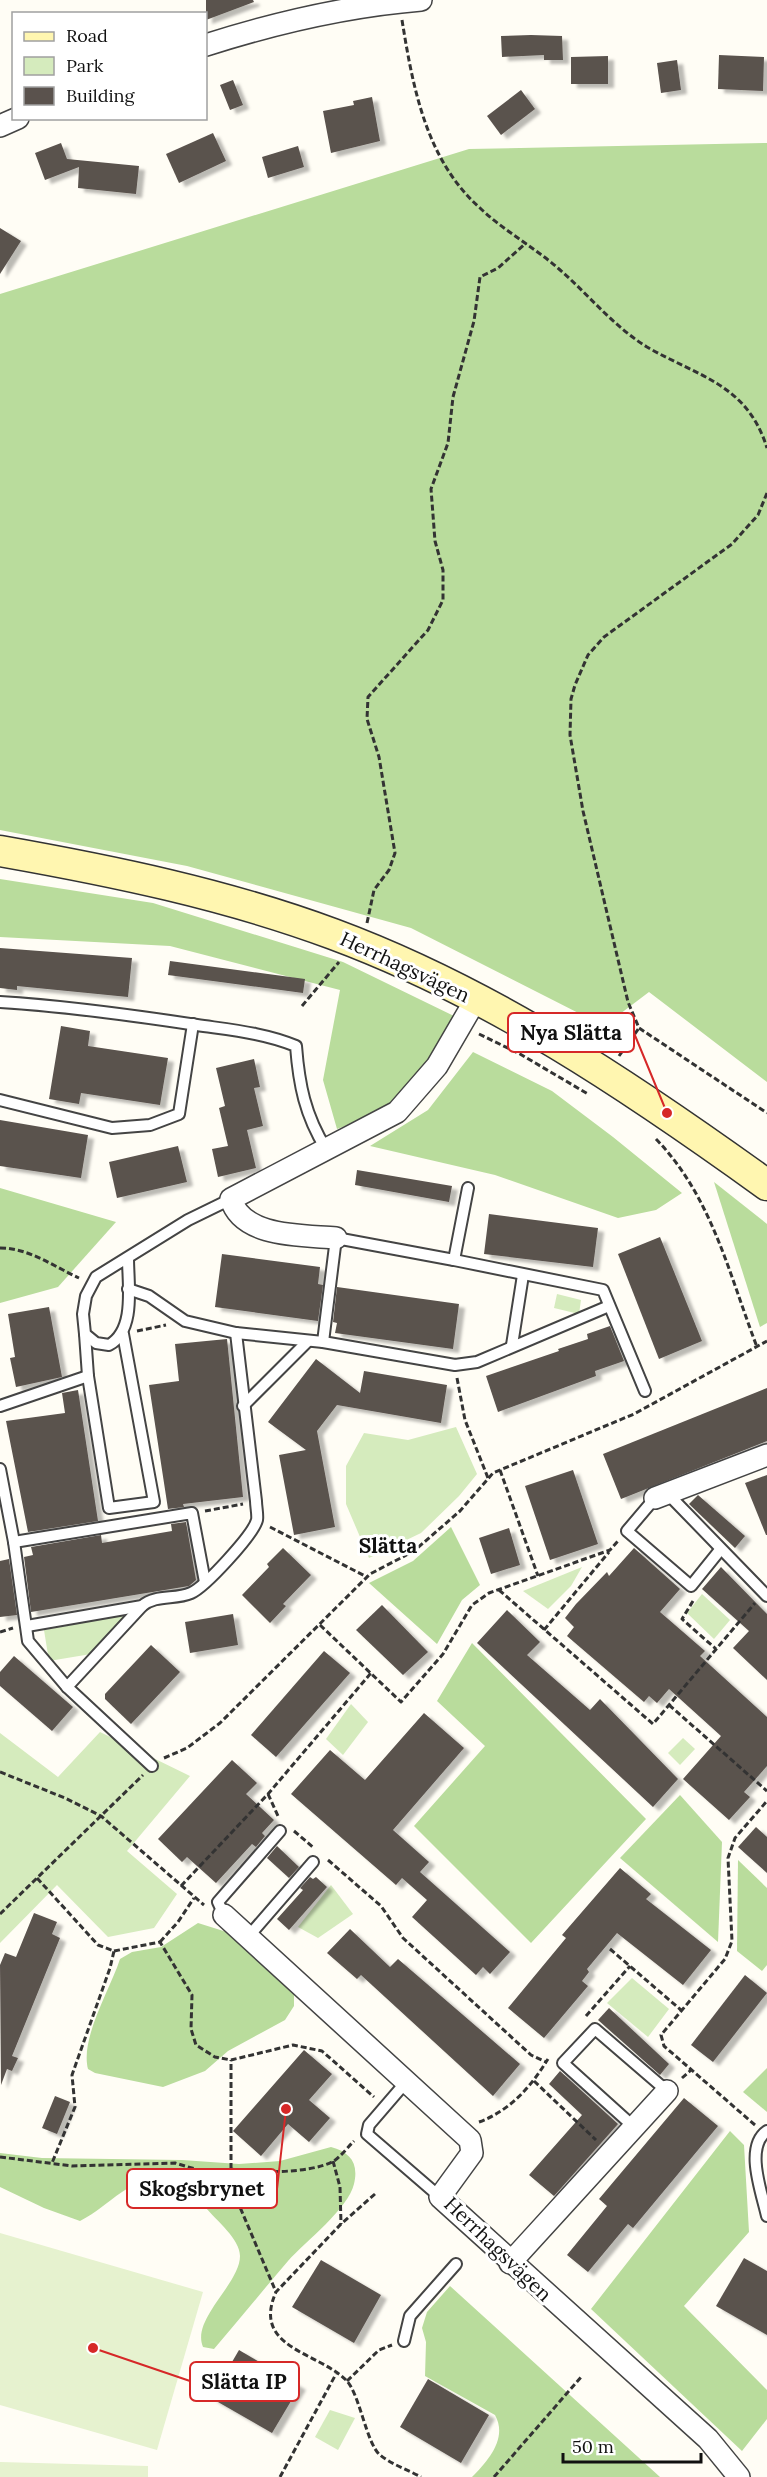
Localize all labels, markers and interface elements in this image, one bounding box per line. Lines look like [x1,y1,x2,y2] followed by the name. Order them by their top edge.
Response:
[12,12,207,120] legend
[66,24,108,47] text: Road
[66,54,104,77] text: Park
[66,84,136,107] text: Building
[336,926,474,1007] street label: Herrhagsvägen
[508,1013,634,1052] callout: Nya Slätta
[520,1019,622,1046] text: Nya Slätta
[359,1532,417,1559] district label: Slätta
[127,2169,277,2208] callout: Skogsbrynet
[139,2175,265,2202] text: Skogsbrynet
[439,2191,557,2306] street label: Herrhagsvägen
[190,2362,299,2401] callout: Slätta IP
[201,2368,287,2395] text: Slätta IP
[563,2426,701,2464] scale bar
[572,2435,614,2458] text: 50 m

